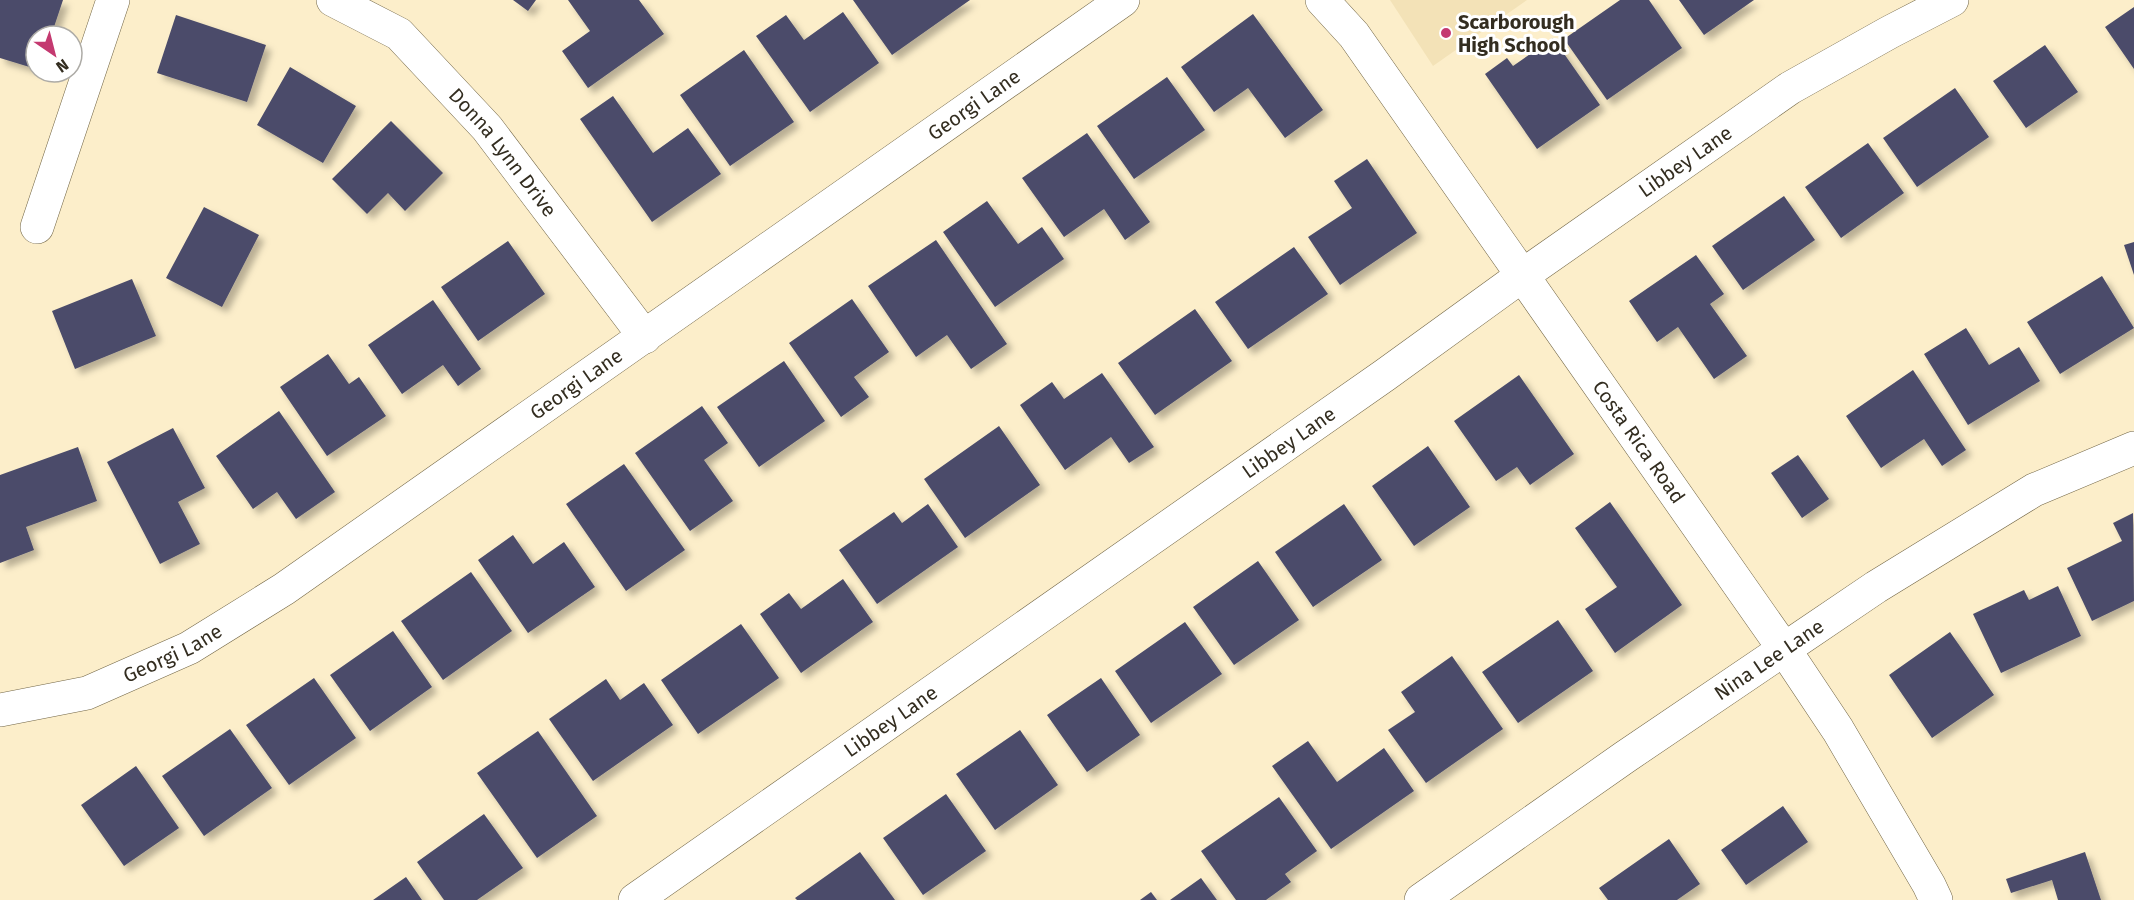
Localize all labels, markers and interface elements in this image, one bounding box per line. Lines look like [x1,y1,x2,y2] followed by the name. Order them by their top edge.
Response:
[1458,10,1575,57] place label: Scarborough High School
[24,24,84,84] north arrow
[1439,26,1453,40] marker: Scarborough High School
[53,55,72,77] text: N
[923,64,1025,145] street label: Georgi Lane
[444,83,562,222] street label: Donna Lynn Drive
[1634,120,1737,202] street label: Libbey Lane
[525,343,627,425] street label: Georgi Lane
[1588,376,1690,508] street label: Costa Rica Road
[1237,401,1340,483] street label: Libbey Lane
[1710,614,1828,705] street label: Nina Lee Lane
[119,619,226,688] street label: Georgi Lane
[839,680,942,762] street label: Libbey Lane

